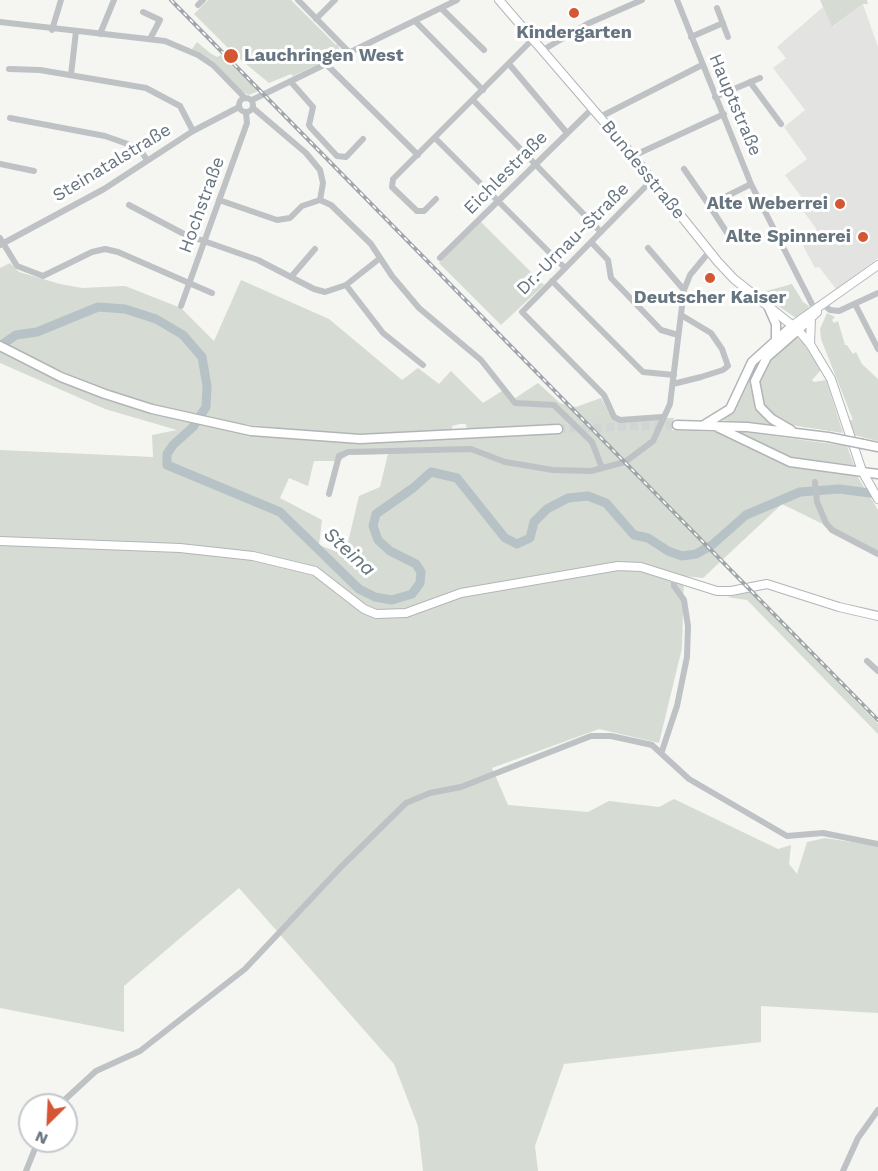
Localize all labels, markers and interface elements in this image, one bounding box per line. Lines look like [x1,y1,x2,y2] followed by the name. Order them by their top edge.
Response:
[567,6,581,20] marker: Kindergarten
[516,22,632,44] place label: Kindergarten
[244,45,404,67] place label: Lauchringen West
[222,47,240,65] marker: Lauchringen West
[704,51,766,159] street label: Hauptstraße
[597,116,689,224] street label: Bundesstraße
[49,119,175,207] street label: Steinatalstraße
[460,127,552,219] street label: Eichlestraße
[175,154,229,256] street label: Hochstraße
[512,178,634,300] street label: Dr.-Urnau-Straße
[707,193,828,215] place label: Alte Weberrei
[833,197,847,211] marker: Alte Weberrei
[726,226,851,248] place label: Alte Spinnerei
[856,230,870,244] marker: Alte Spinnerei
[703,271,717,285] marker: Deutscher Kaiser
[634,287,786,309] place label: Deutscher Kaiser
[318,522,380,582] water label: Steina
[18,1093,78,1153] north arrow
[32,1127,51,1149] text: N

